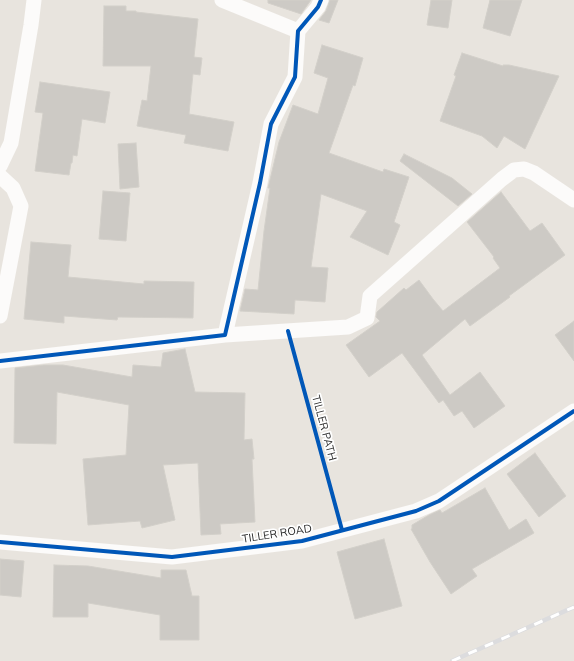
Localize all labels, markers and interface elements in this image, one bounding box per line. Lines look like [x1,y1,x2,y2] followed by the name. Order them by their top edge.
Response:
[309,394,339,462] street label: TILLER PATH
[241,522,313,546] street label: TILLER ROAD

